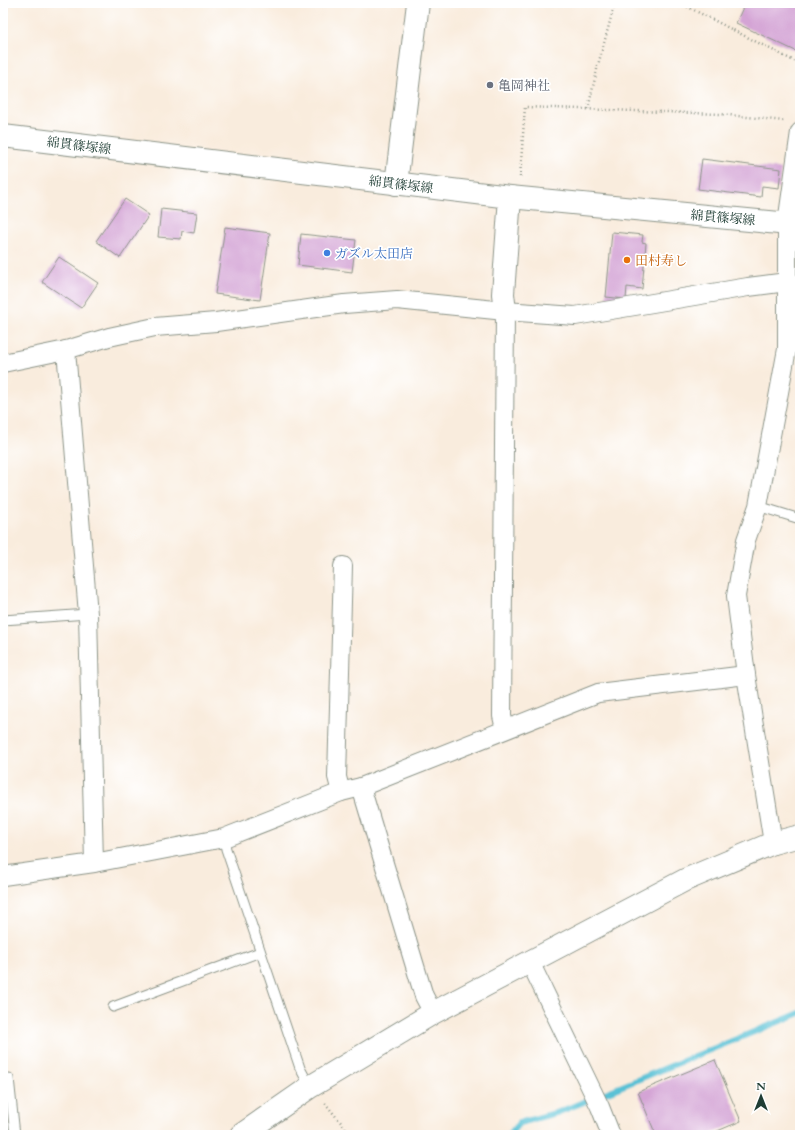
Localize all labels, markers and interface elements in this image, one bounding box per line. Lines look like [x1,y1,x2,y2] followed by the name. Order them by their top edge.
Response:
[498,77,550,95] place label: 亀岡神社
[485,80,495,90] marker: 亀岡神社
[46,133,112,159] street label: 綿貫篠塚線
[368,172,434,198] street label: 綿貫篠塚線
[690,206,756,230] street label: 綿貫篠塚線
[335,245,413,263] place label: ガズル太田店
[322,248,332,258] marker: ガズル太田店
[635,252,687,270] place label: 田村寿し
[622,255,632,265] marker: 田村寿し
[741,1076,781,1116] north arrow
[756,1079,766,1094] text: N

